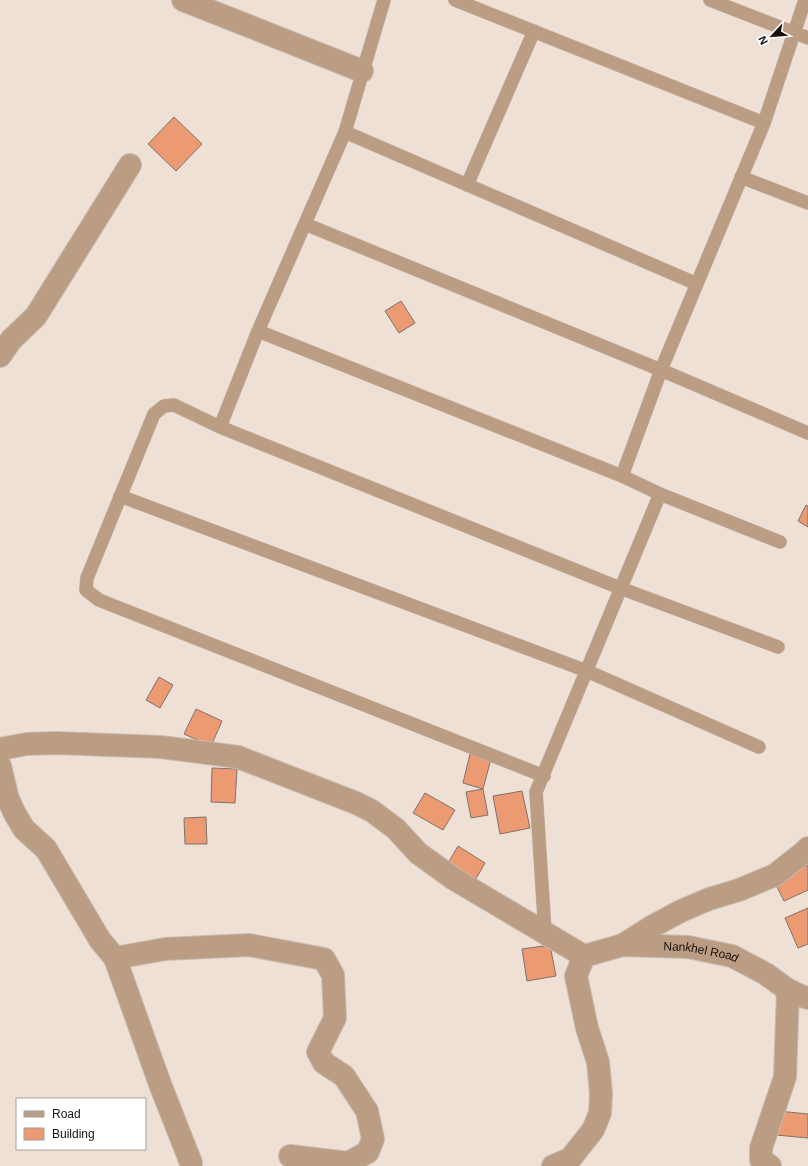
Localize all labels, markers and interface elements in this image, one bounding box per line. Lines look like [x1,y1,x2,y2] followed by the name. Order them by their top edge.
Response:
[752,16,792,56] north arrow
[756,34,770,47] text: N
[663,939,741,965] street label: Nankhel Road
[16,1098,146,1150] legend
[52,1107,81,1121] text: Road
[52,1127,95,1141] text: Building

